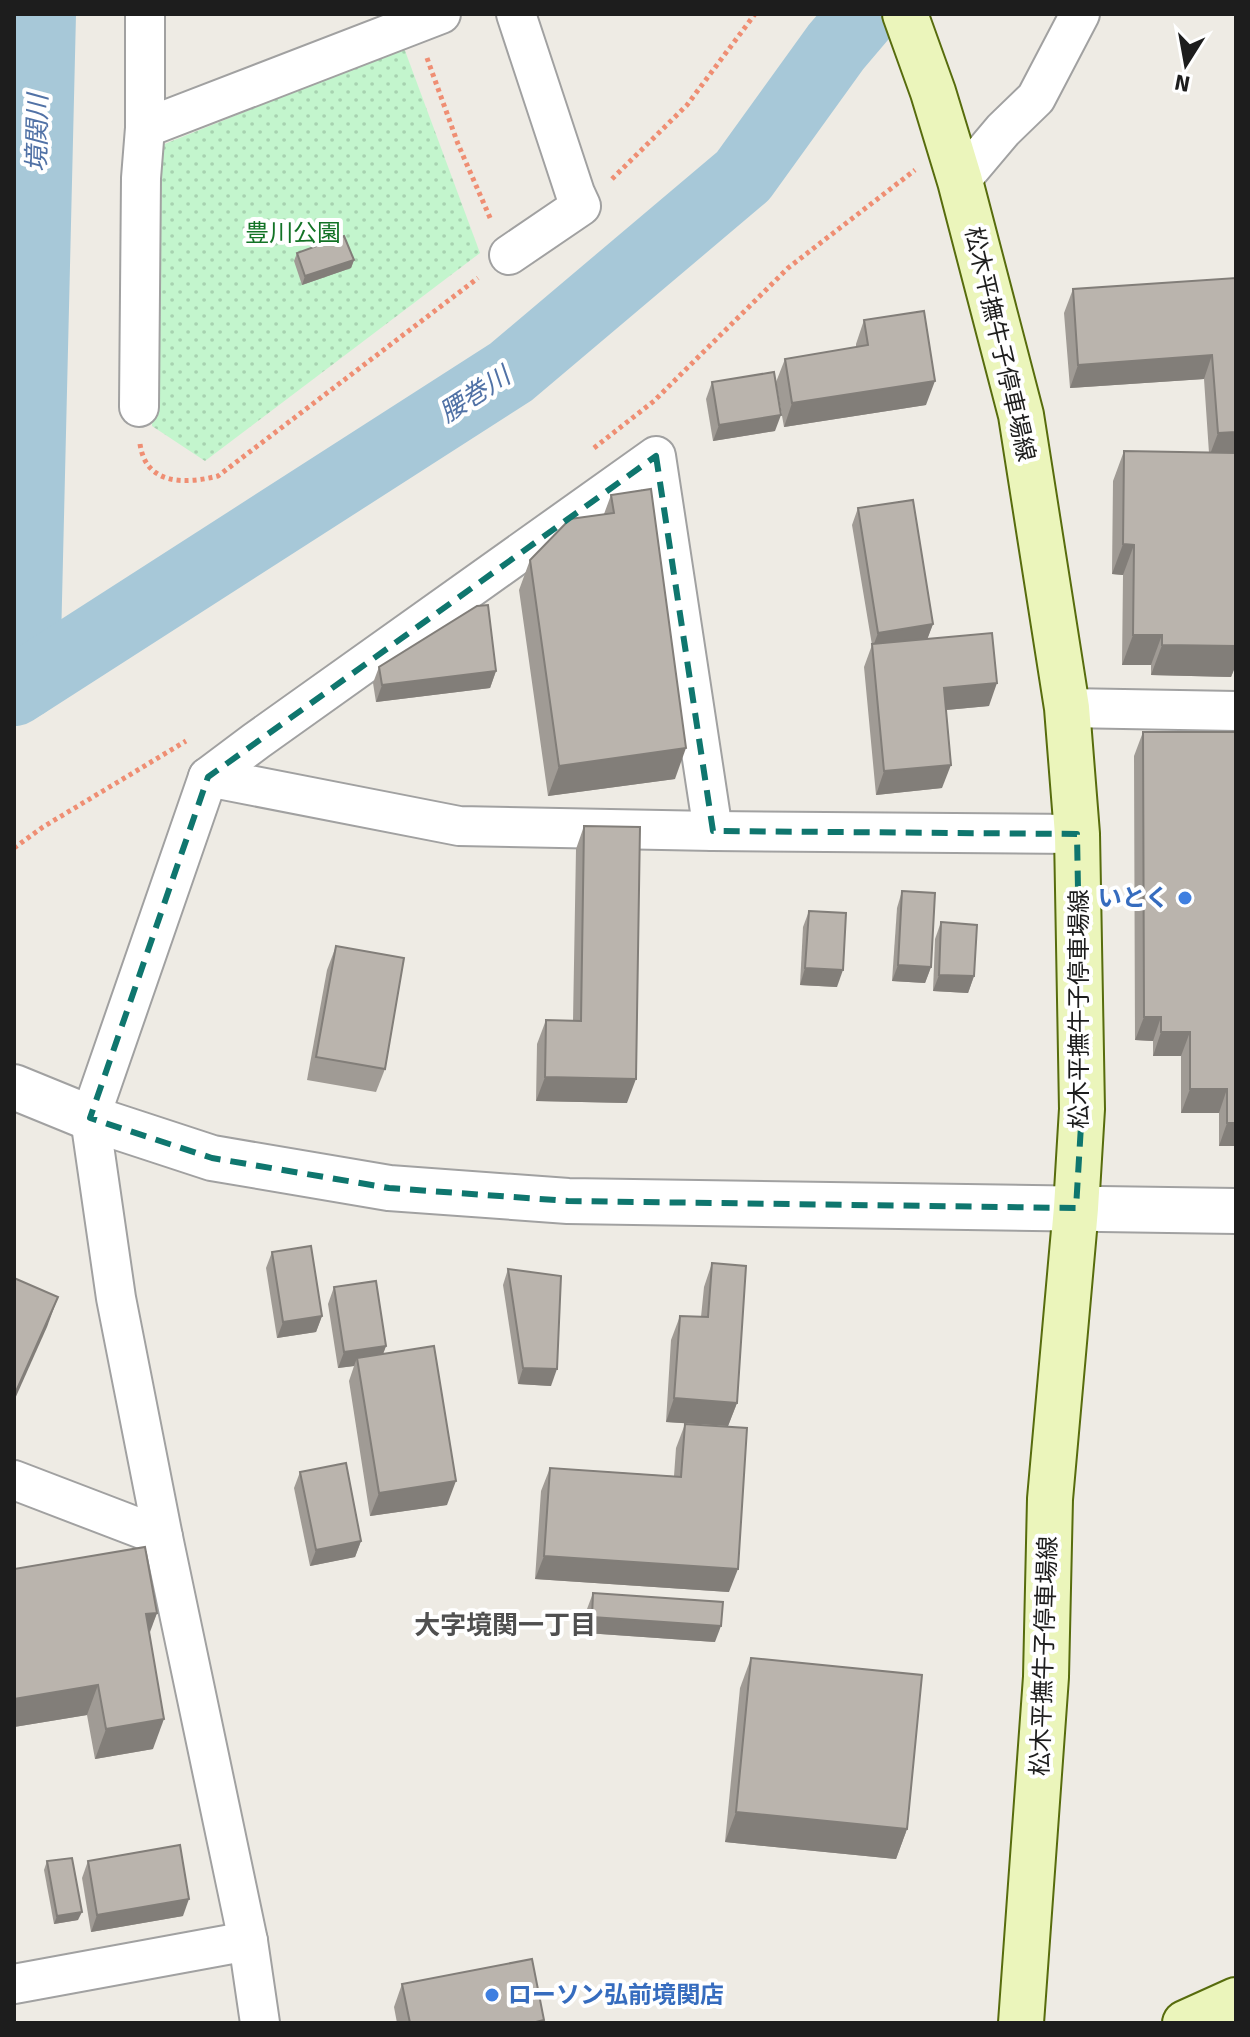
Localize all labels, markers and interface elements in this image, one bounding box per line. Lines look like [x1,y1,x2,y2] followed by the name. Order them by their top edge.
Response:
[1146,24,1226,104] north arrow
[1172,68,1192,98] text: N
[21,91,55,172] water label: 境関川
[245,218,341,248] park label: 豊川公園
[958,224,1042,464] street label: 松木平撫牛子停車場線
[434,359,519,430] water label: 腰巻川
[1098,883,1169,913] place label: いとく
[1064,889,1094,1129] street label: 松木平撫牛子停車場線
[1176,889,1194,907] marker: いとく
[1025,1536,1063,1776] street label: 松木平撫牛子停車場線
[414,1610,596,1642] district label: 大字境関一丁目
[508,1980,724,2010] place label: ローソン弘前境関店
[483,1986,501,2004] marker: ローソン弘前境関店

